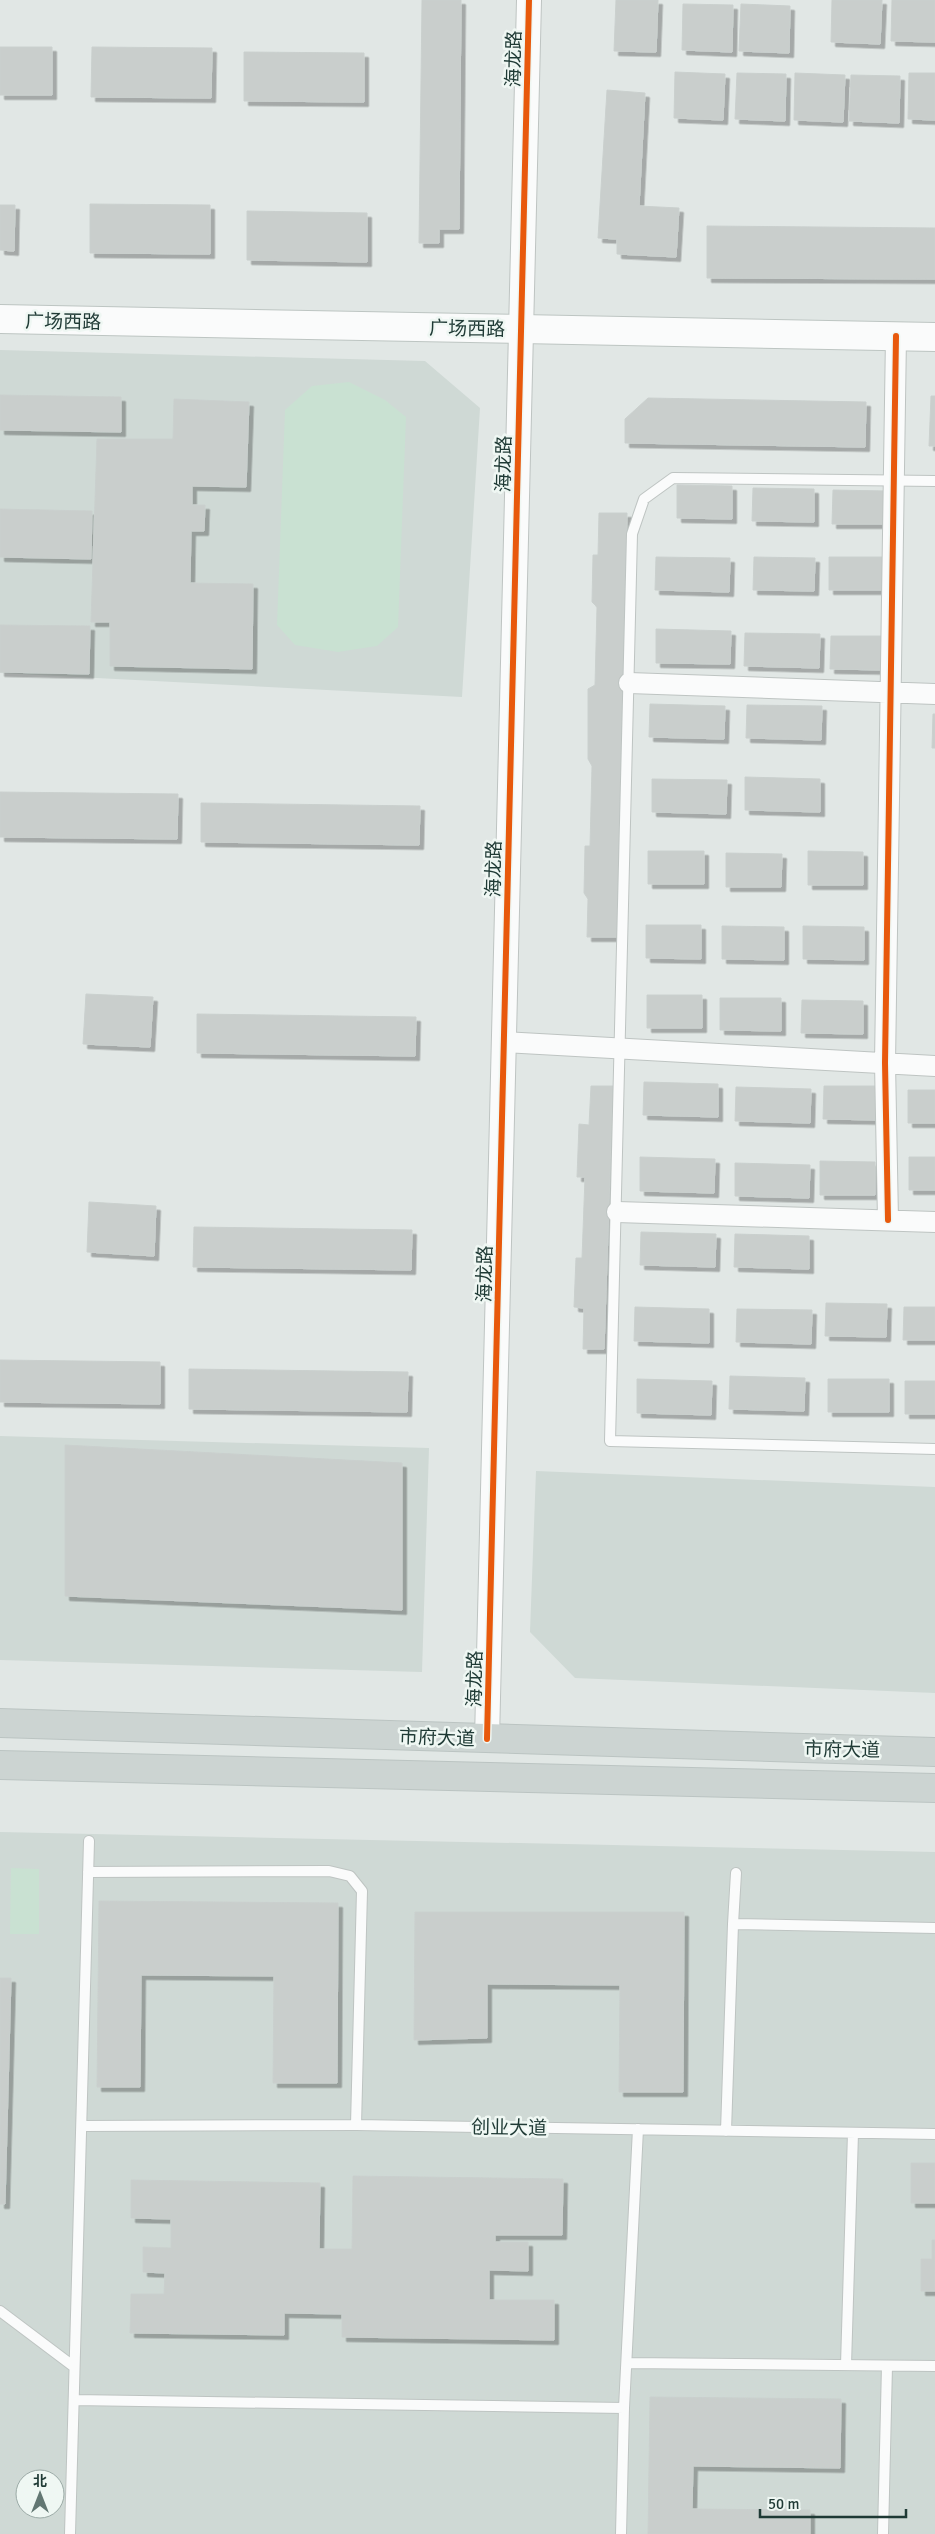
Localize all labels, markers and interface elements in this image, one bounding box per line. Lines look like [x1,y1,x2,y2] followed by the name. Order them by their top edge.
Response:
[502,30,526,88] street label: 海龙路
[25,309,101,335] street label: 广场西路
[429,316,505,342] street label: 广场西路
[492,435,516,493] street label: 海龙路
[482,840,506,898] street label: 海龙路
[473,1245,497,1303] street label: 海龙路
[463,1650,487,1708] street label: 海龙路
[399,1725,475,1751] street label: 市府大道
[804,1737,880,1763] street label: 市府大道
[471,2115,547,2141] street label: 创业大道
[15,2469,65,2519] north arrow
[33,2473,47,2490] text: 北
[760,2486,906,2518] scale bar
[768,2495,799,2513] text: 50 m

